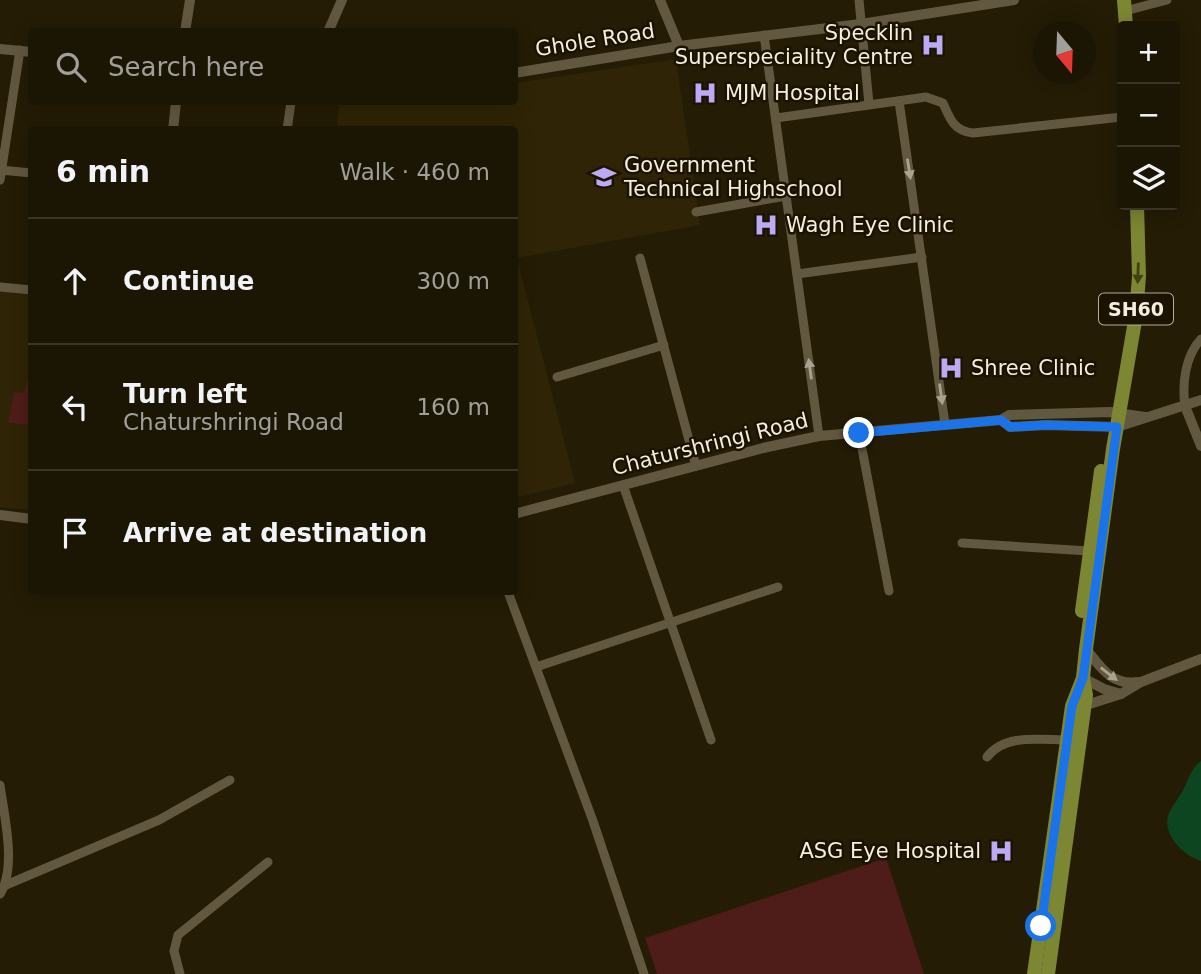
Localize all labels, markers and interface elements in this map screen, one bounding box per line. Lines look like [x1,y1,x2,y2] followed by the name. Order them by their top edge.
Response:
[534,19,656,61] street label: Ghole Road
[675,21,913,69] place label: Specklin Superspeciality Centre
[1033,21,1096,84] north arrow
[1117,21,1180,210] map controls
[1117,21,1180,84] button: +
[28,28,518,105] search box
[919,31,947,59] hospital icon: Specklin Superspeciality Centre
[52,48,90,86] icon: search
[108,52,264,82] text: Search here
[691,79,719,107] hospital icon: MJM Hospital
[725,81,860,105] place label: MJM Hospital
[1117,84,1180,147] button: −
[1117,147,1180,210] button: layers
[623,153,843,201] place label: Government Technical Highschool
[56,154,150,189] text: 6 min
[904,158,915,180] one-way arrow
[339,159,490,185] text: Walk · 460 m
[590,163,618,191] school or university icon: Government Technical Highschool
[752,211,780,239] hospital icon: Wagh Eye Clinic
[786,213,954,237] place label: Wagh Eye Clinic
[56,262,94,300] icon: ahead
[1133,262,1144,284] one-way arrow
[123,266,254,296] text: Continue
[416,268,490,294] text: 300 m
[1099,294,1173,324] road number: SH60
[937,354,965,382] hospital icon: Shree Clinic
[971,356,1095,380] place label: Shree Clinic
[804,358,815,380] one-way arrow
[123,379,247,409] text: Turn left
[935,383,946,405] one-way arrow
[56,388,94,426] icon: left
[416,394,490,420] text: 160 m
[609,408,811,480] street label: Chaturshringi Road
[123,409,344,435] text: Chaturshringi Road
[843,417,874,448] route end
[56,514,94,552] icon: arrive
[123,518,427,548] text: Arrive at destination
[1100,667,1118,682] one-way arrow
[987,837,1015,865] hospital icon: ASG Eye Hospital
[799,839,981,863] place label: ASG Eye Hospital
[1025,910,1056,941] route start

